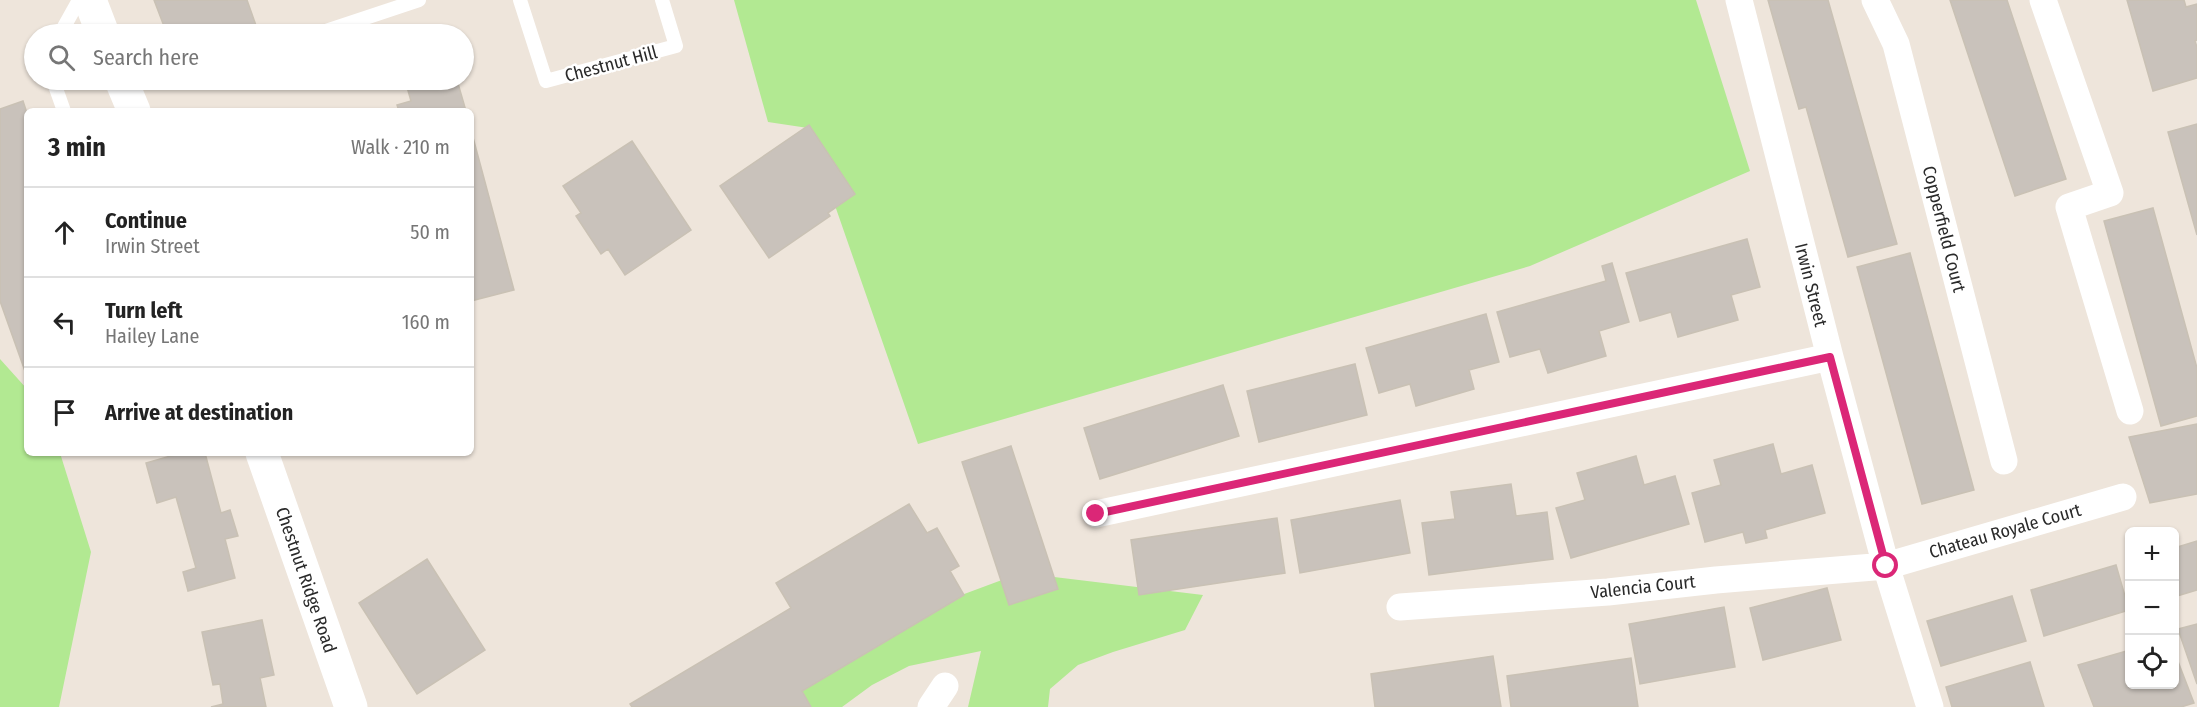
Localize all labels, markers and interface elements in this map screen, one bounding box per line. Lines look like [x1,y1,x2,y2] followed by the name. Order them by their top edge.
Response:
[24,24,474,90] search box
[45,41,78,74] icon: search
[562,41,660,87] street label: Chestnut Hill
[93,44,199,71] text: Search here
[48,132,106,163] text: 3 min
[351,135,450,159] text: Walk · 210 m
[1918,164,1970,294] street label: Copperfield Court
[105,207,187,234] text: Continue
[48,216,81,249] icon: ahead
[410,220,450,244] text: 50 m
[105,234,200,258] text: Irwin Street
[1790,241,1832,329] street label: Irwin Street
[105,297,183,324] text: Turn left
[48,306,81,339] icon: left
[402,310,450,334] text: 160 m
[105,324,200,348] text: Hailey Lane
[48,396,81,429] icon: arrive
[105,399,293,426] text: Arrive at destination
[1926,499,2084,563] street label: Chateau Royale Court
[1082,500,1108,526] route end
[271,504,341,656] street label: Chestnut Ridge Road
[2125,527,2179,689] map controls
[2125,527,2179,581] button: +
[1872,552,1898,578] route start
[1590,571,1697,603] street label: Valencia Court
[2125,581,2179,635] button: −
[2125,635,2179,689] button: locate

